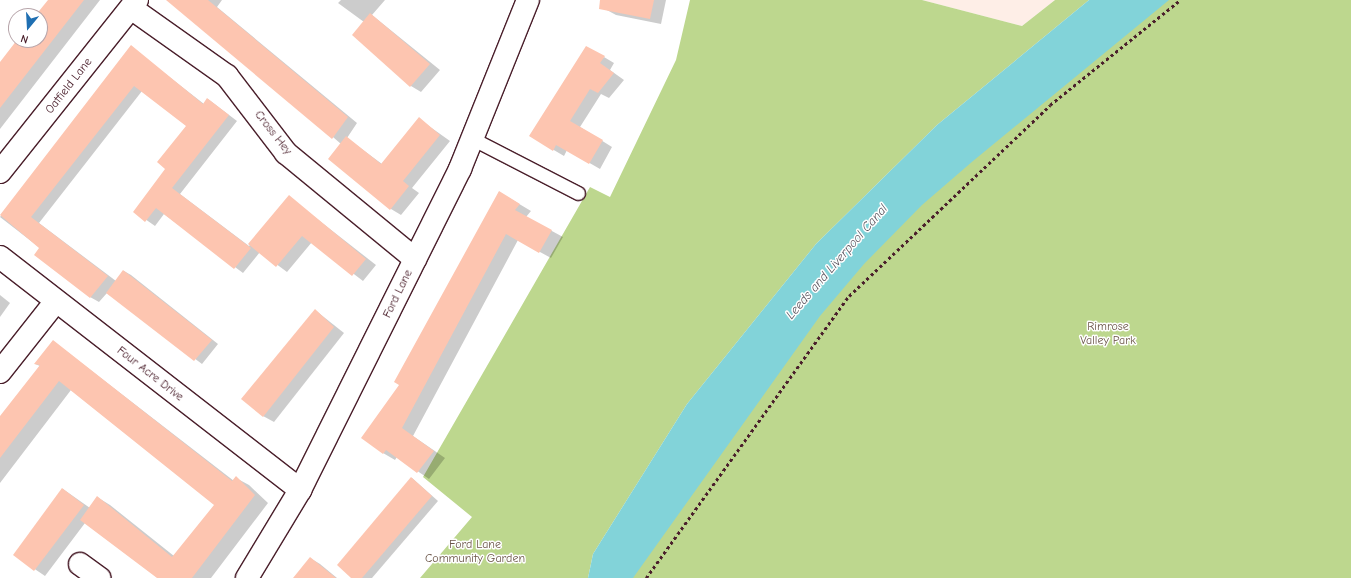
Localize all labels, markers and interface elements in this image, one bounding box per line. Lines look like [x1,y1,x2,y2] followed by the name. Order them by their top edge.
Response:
[8,8,48,48] north arrow
[19,32,30,46] text: N
[43,55,95,117] street label: Oatfield Lane
[251,108,295,158] street label: Cross Hey
[783,201,891,323] water label: Leeds and Liverpool Canal
[380,267,416,321] street label: Ford Lane
[1080,320,1136,348] park label: Rimrose Valley Park
[114,344,186,404] street label: Four Acre Drive
[425,538,525,566] park label: Ford Lane Community Garden

